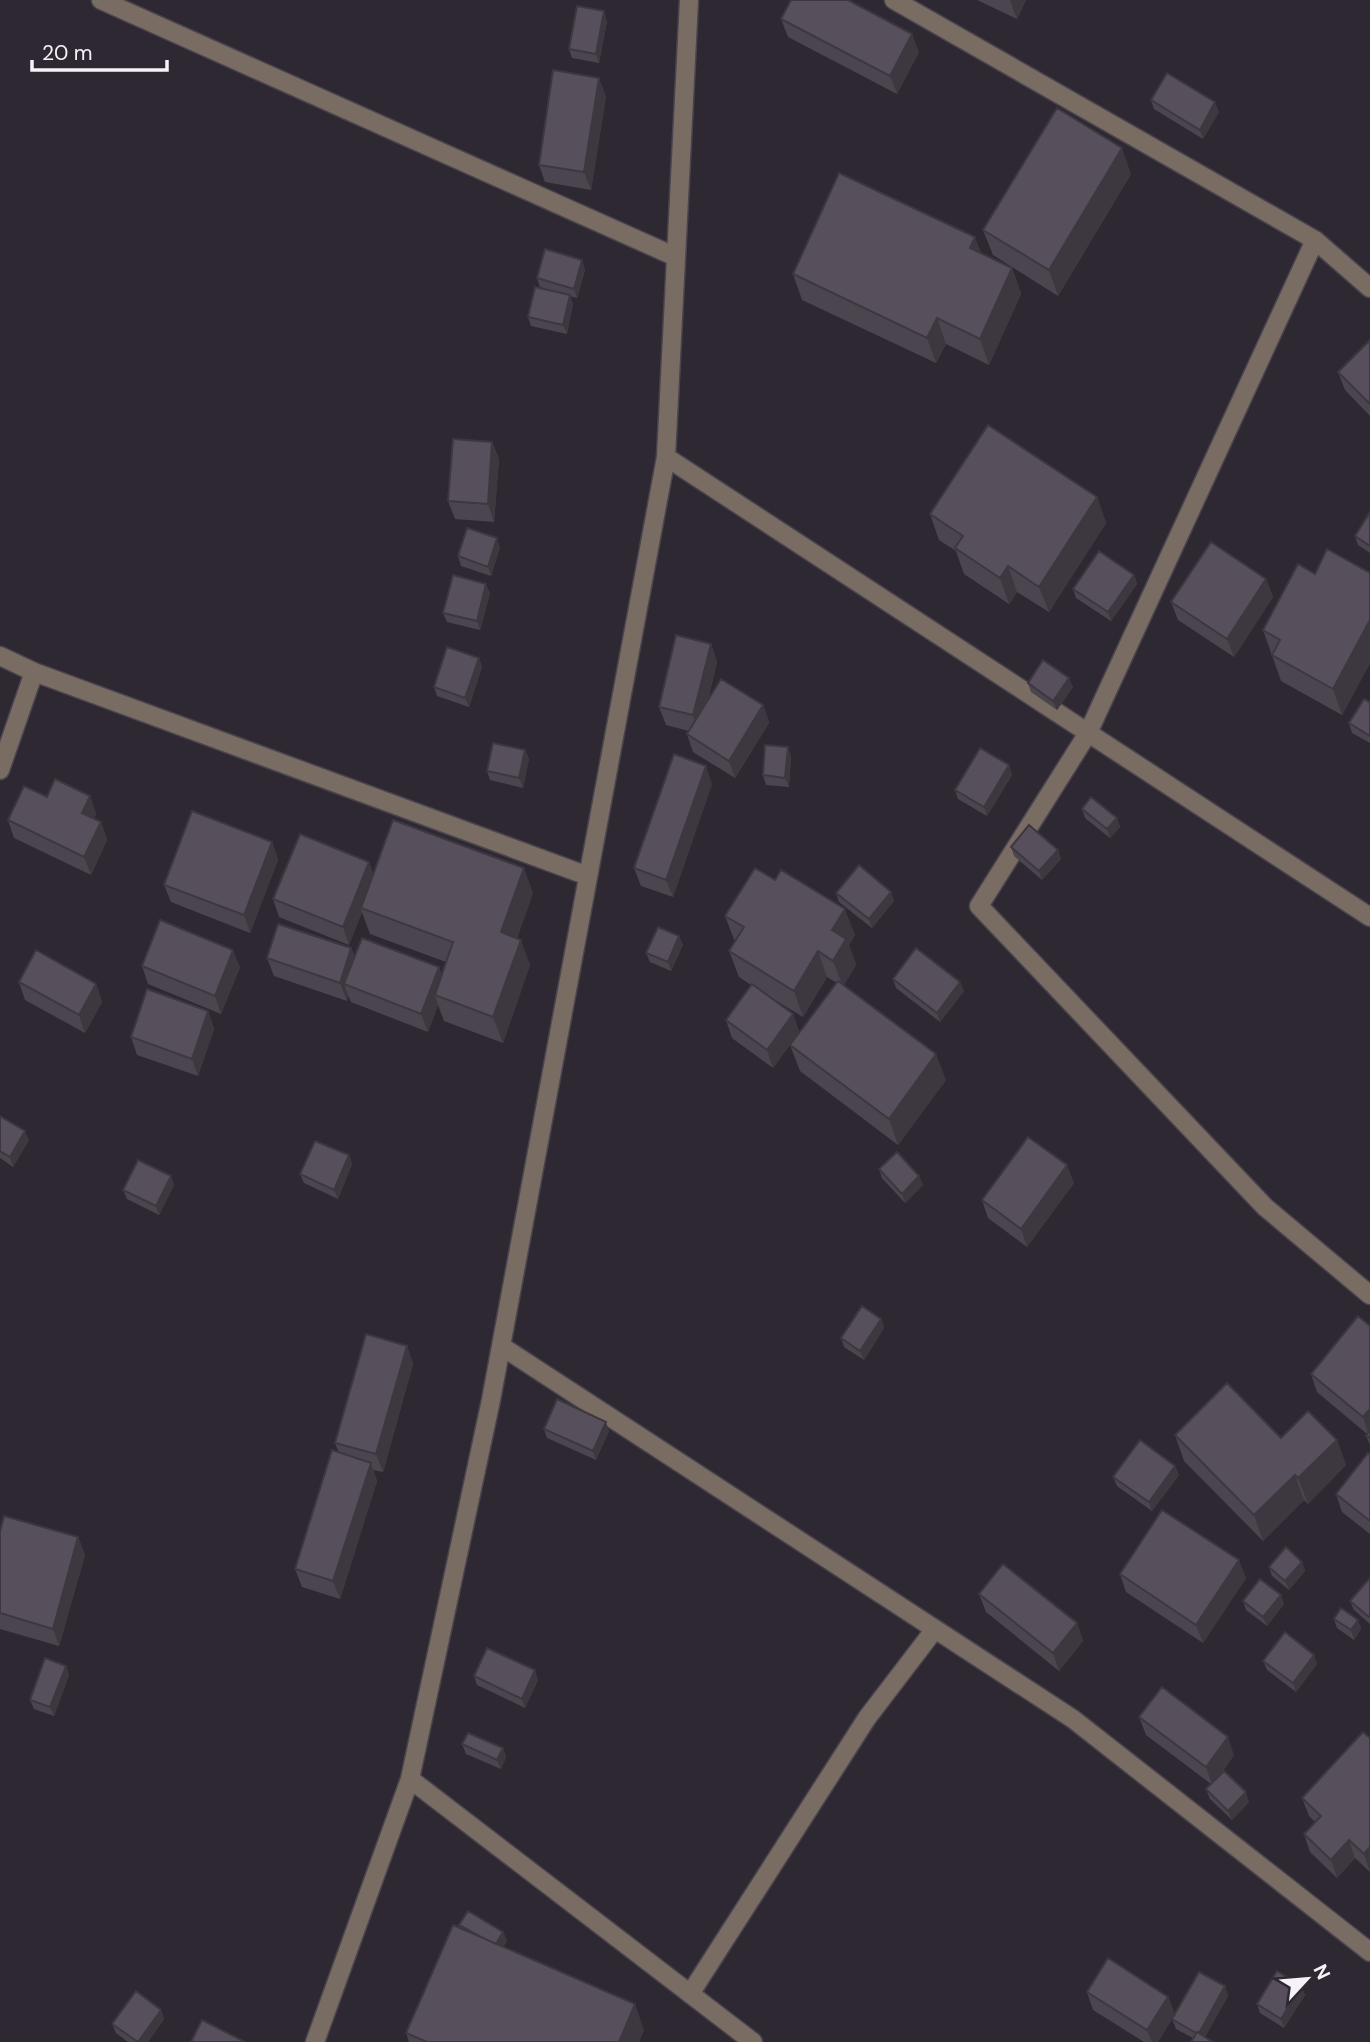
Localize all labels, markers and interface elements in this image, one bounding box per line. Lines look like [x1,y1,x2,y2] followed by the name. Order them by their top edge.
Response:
[32,28,166,72] scale bar
[42,39,93,67] text: 20 m
[1272,1944,1342,2014] north arrow
[1308,1960,1336,1983] text: N

